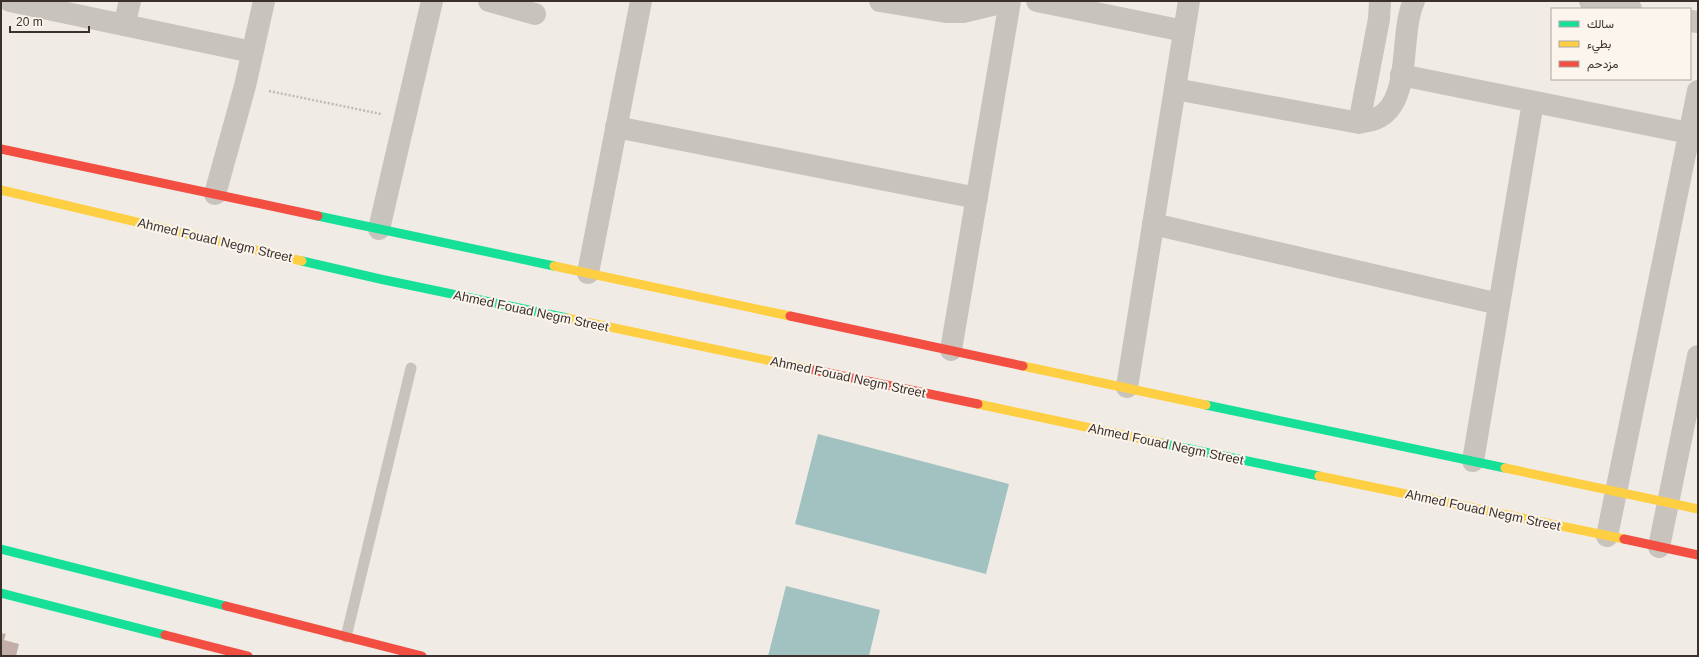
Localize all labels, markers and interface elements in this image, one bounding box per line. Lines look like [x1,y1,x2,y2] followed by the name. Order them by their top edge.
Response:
[10,8,89,34] scale bar
[1551,8,1691,80] legend
[16,15,43,29] text: 20 m
[1587,17,1614,31] text: سالك
[1587,37,1611,54] text: بطيء
[1587,57,1618,72] text: مزدحم
[136,215,294,265] street label: Ahmed Fouad Negm Street
[452,287,610,335] street label: Ahmed Fouad Negm Street
[769,353,927,401] street label: Ahmed Fouad Negm Street
[1087,420,1245,468] street label: Ahmed Fouad Negm Street
[1404,486,1562,534] street label: Ahmed Fouad Negm Street

